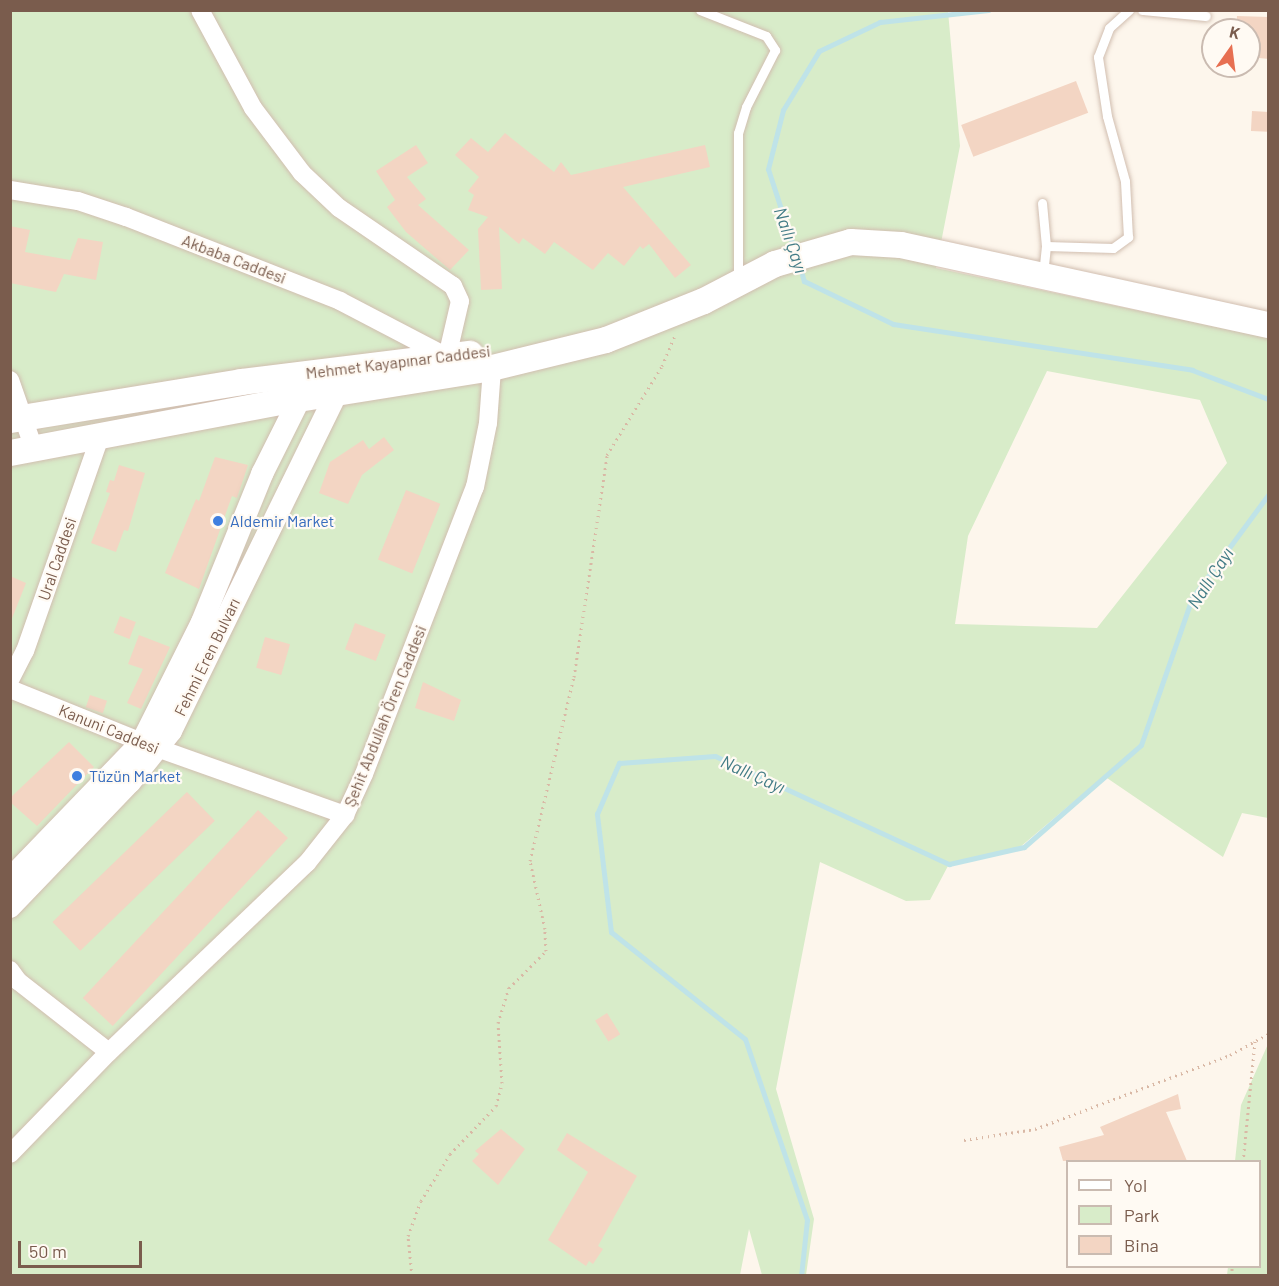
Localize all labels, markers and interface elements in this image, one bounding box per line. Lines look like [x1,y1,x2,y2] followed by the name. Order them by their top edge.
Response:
[1201,18,1261,78] north arrow
[1228,22,1242,42] text: K
[770,204,812,276] water label: Nallı Çayı
[179,230,289,288] street label: Akbaba Caddesi
[305,341,491,383] street label: Mehmet Kayapınar Caddesi
[230,511,334,531] place label: Aldemir Market
[211,514,225,528] marker: Aldemir Market
[34,515,80,603] street label: Ural Caddesi
[1182,544,1238,612] water label: Nallı Çayı
[170,595,244,719] street label: Fehmi Eren Bulvarı
[340,622,430,810] street label: Şehit Abdullah Ören Caddesi
[56,700,162,758] street label: Kanuni Caddesi
[717,750,789,798] water label: Nallı Çayı
[89,766,181,786] place label: Tüzün Market
[70,769,84,783] marker: Tüzün Market
[1066,1160,1261,1268] legend
[1124,1174,1147,1196] text: Yol
[1124,1204,1159,1226] text: Park
[21,1229,146,1267] scale bar
[1124,1234,1159,1256] text: Bina
[29,1240,67,1262] text: 50 m

